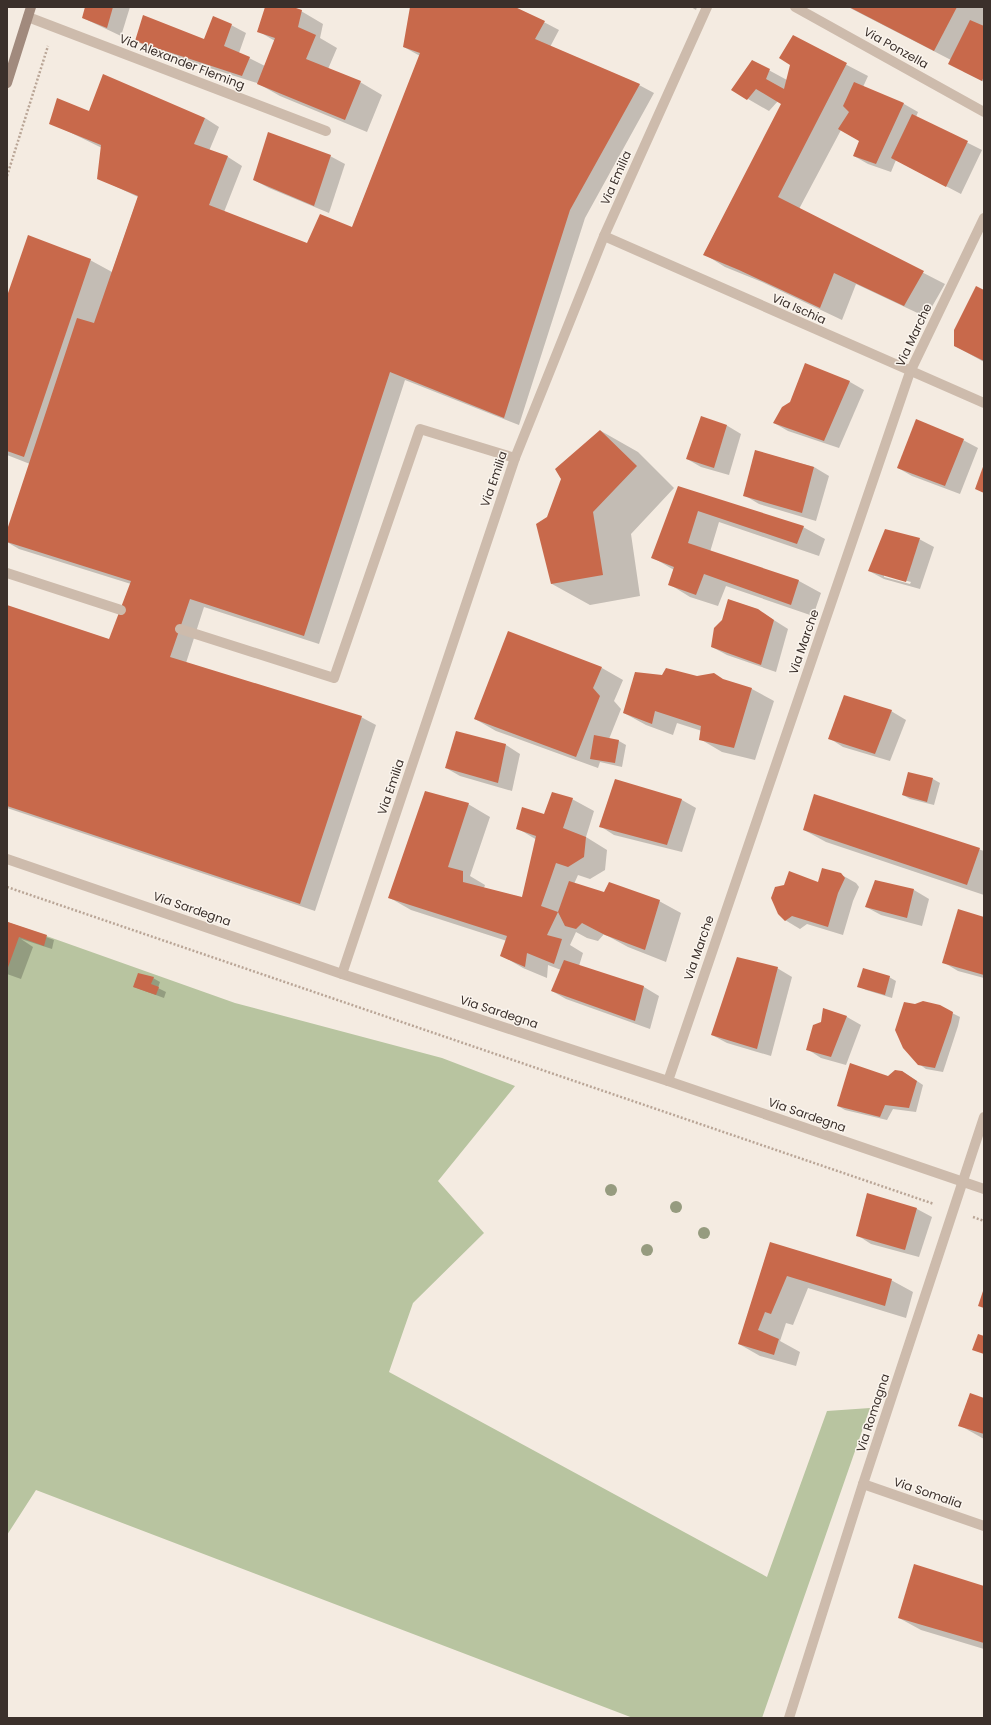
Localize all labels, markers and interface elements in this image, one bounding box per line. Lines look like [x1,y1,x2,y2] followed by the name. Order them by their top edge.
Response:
[861,23,932,72] street label: Via Ponzella
[117,30,247,93] street label: Via Alexander Fleming
[596,148,635,208] street label: Via Emilia
[769,289,829,328] street label: Via Ischia
[892,301,936,369] street label: Via Marche
[476,449,511,509] street label: Via Emilia
[784,607,823,677] street label: Via Marche
[373,757,408,817] street label: Via Emilia
[151,887,233,930] street label: Via Sardegna
[679,913,718,983] street label: Via Marche
[458,991,541,1032] street label: Via Sardegna
[766,1093,848,1136] street label: Via Sardegna
[852,1371,893,1454] street label: Via Romagna
[892,1473,965,1512] street label: Via Somalia

